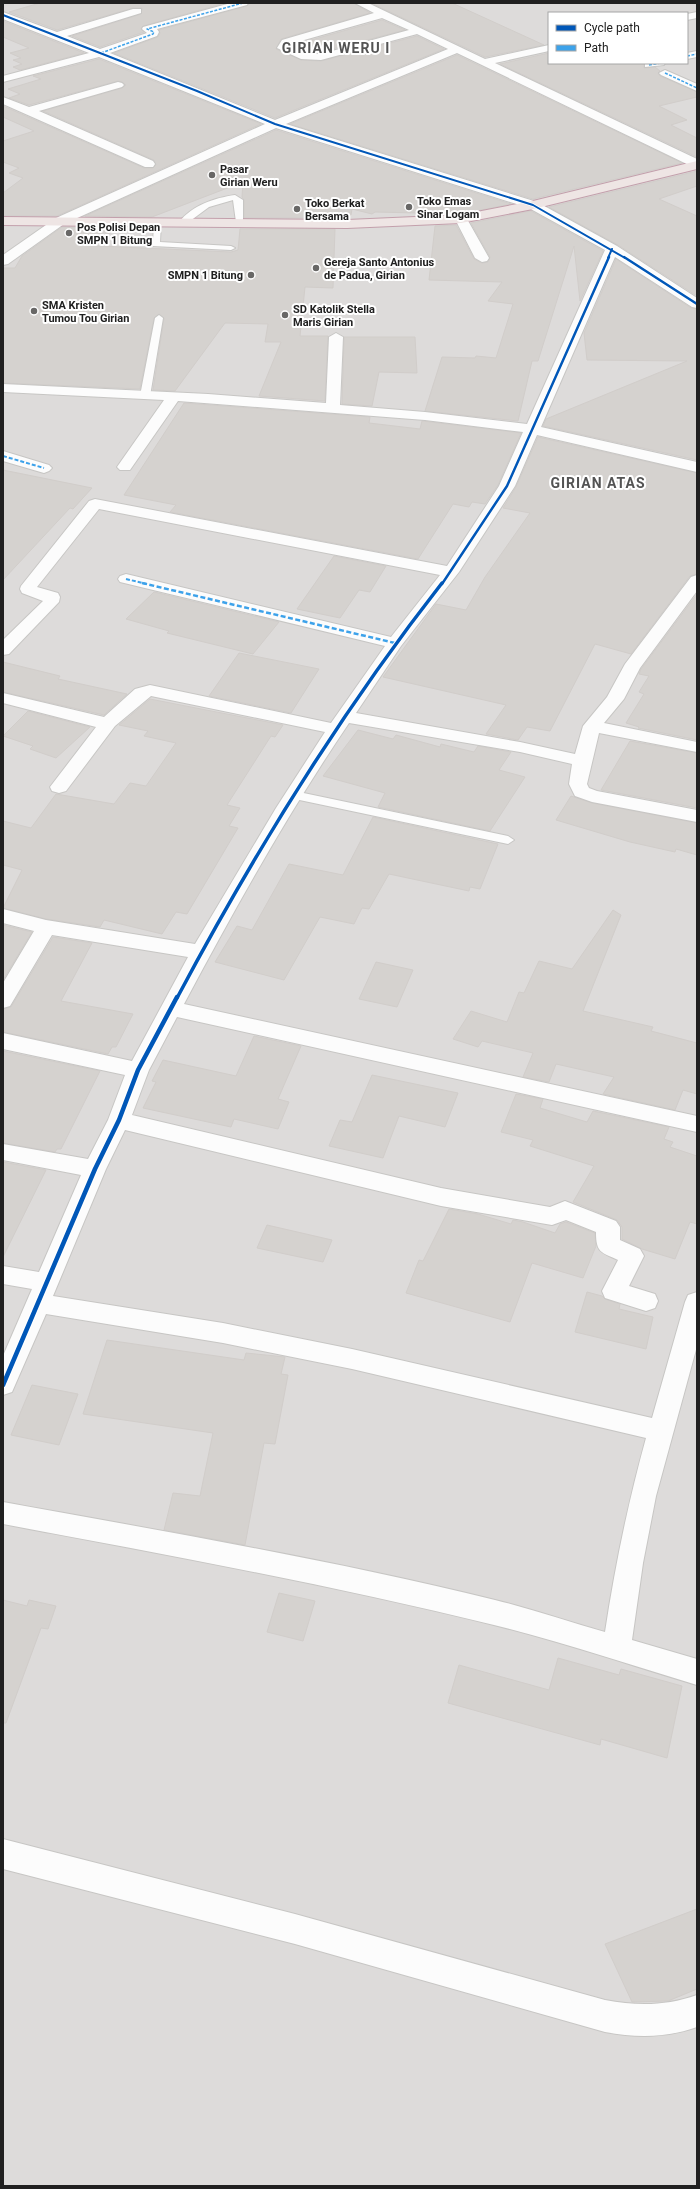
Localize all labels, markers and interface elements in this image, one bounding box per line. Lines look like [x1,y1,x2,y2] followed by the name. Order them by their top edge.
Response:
[548,12,688,64] legend
[584,21,640,35] text: Cycle path
[282,40,390,56] district label: GIRIAN WERU I
[584,41,609,55] text: Path
[220,163,278,189] place label: Pasar Girian Weru
[207,170,217,180] marker: Pasar Girian Weru
[417,195,479,221] place label: Toko Emas Sinar Logam
[305,197,365,223] place label: Toko Berkat Bersama
[404,202,414,212] marker: Toko Emas Sinar Logam
[292,204,302,214] marker: Toko Berkat Bersama
[77,221,160,247] place label: Pos Polisi Depan SMPN 1 Bitung
[64,228,74,238] marker: Pos Polisi Depan SMPN 1 Bitung
[324,256,435,282] place label: Gereja Santo Antonius de Padua, Girian
[311,263,321,273] marker: Gereja Santo Antonius de Padua, Girian
[168,269,243,282] place label: SMPN 1 Bitung
[246,270,256,280] marker: SMPN 1 Bitung
[42,299,129,325] place label: SMA Kristen Tumou Tou Girian
[293,303,375,329] place label: SD Katolik Stella Maris Girian
[29,306,39,316] marker: SMA Kristen Tumou Tou Girian
[280,310,290,320] marker: SD Katolik Stella Maris Girian
[550,475,646,491] district label: GIRIAN ATAS

